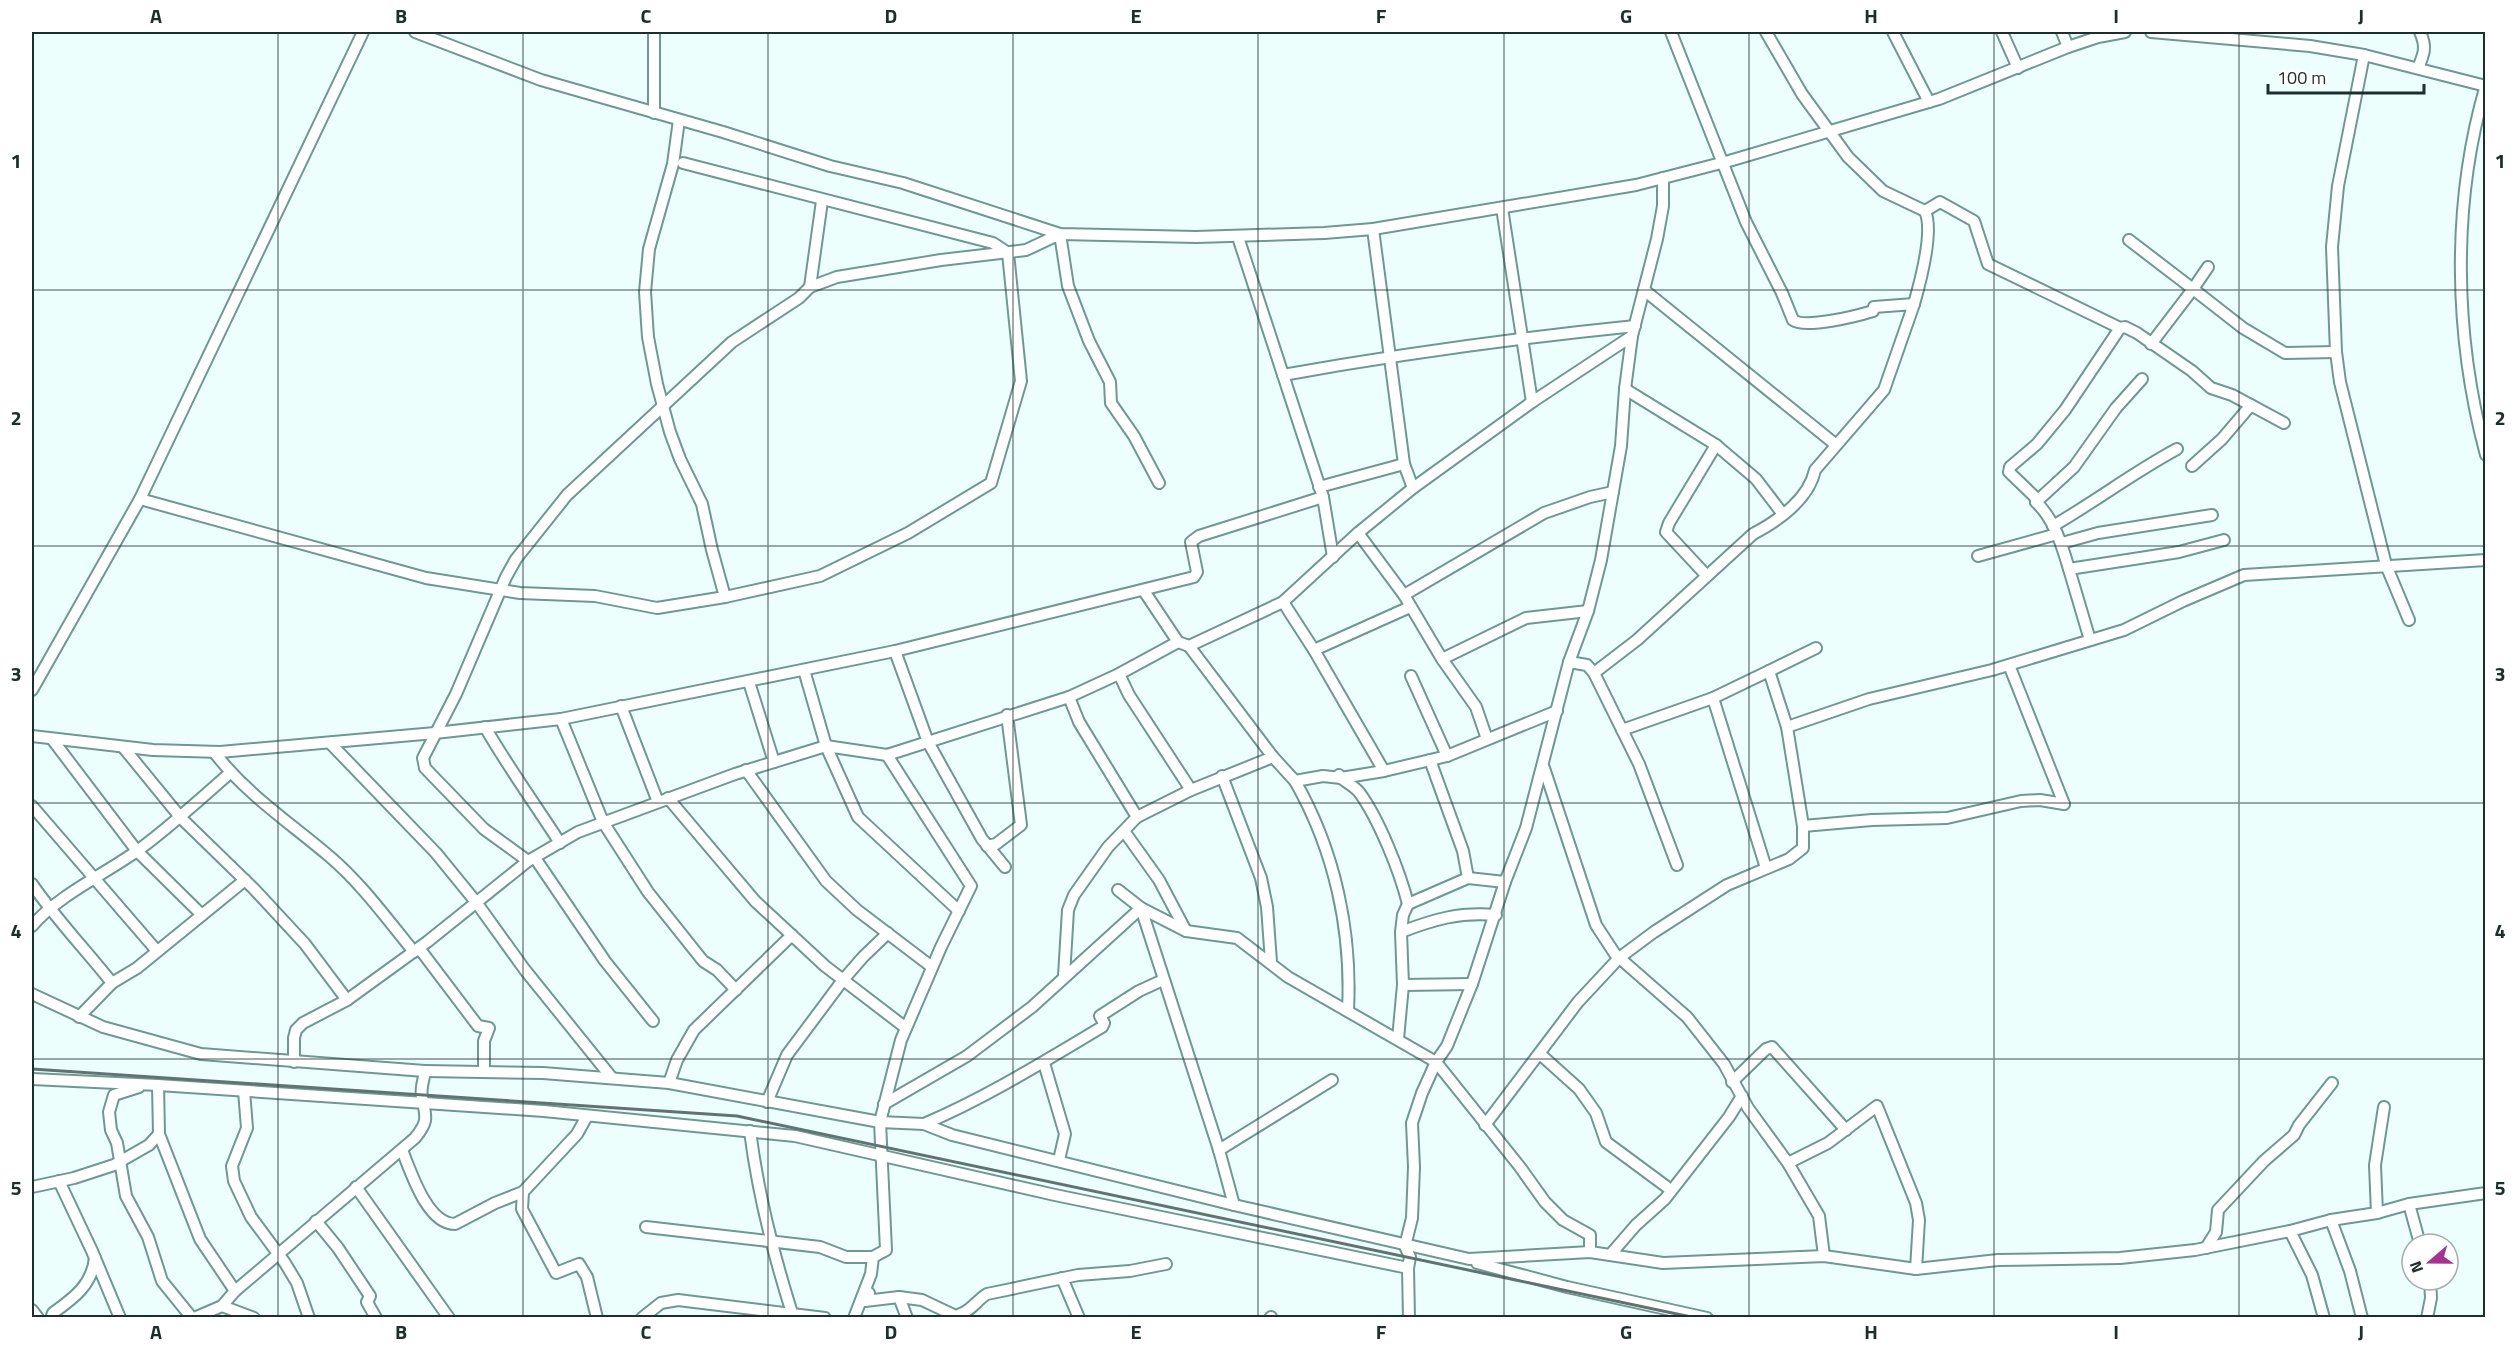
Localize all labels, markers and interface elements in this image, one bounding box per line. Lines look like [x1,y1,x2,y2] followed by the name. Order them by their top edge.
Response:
[150,0,162,31] text: A
[395,0,407,31] text: B
[641,0,652,31] text: C
[885,0,897,31] text: D
[1130,0,1142,31] text: E
[1376,0,1387,31] text: F
[1620,0,1632,31] text: G
[1864,0,1878,31] text: H
[2113,0,2119,31] text: I
[2358,0,2364,31] text: J
[2268,57,2424,95] scale bar
[2277,64,2326,91] text: 100 m
[10,145,22,176] text: 1
[2494,145,2506,176] text: 1
[10,402,22,433] text: 2
[2494,402,2506,433] text: 2
[10,658,22,689] text: 3
[2494,658,2506,689] text: 3
[10,915,22,946] text: 4
[2494,915,2506,946] text: 4
[10,1172,22,1203] text: 5
[2494,1172,2506,1203] text: 5
[2400,1232,2460,1292] north arrow
[2403,1258,2429,1276] text: N
[150,1316,162,1347] text: A
[395,1316,407,1347] text: B
[641,1316,652,1347] text: C
[885,1316,897,1347] text: D
[1130,1316,1142,1347] text: E
[1376,1316,1387,1347] text: F
[1620,1316,1632,1347] text: G
[1864,1316,1878,1347] text: H
[2113,1316,2119,1347] text: I
[2358,1316,2364,1347] text: J

